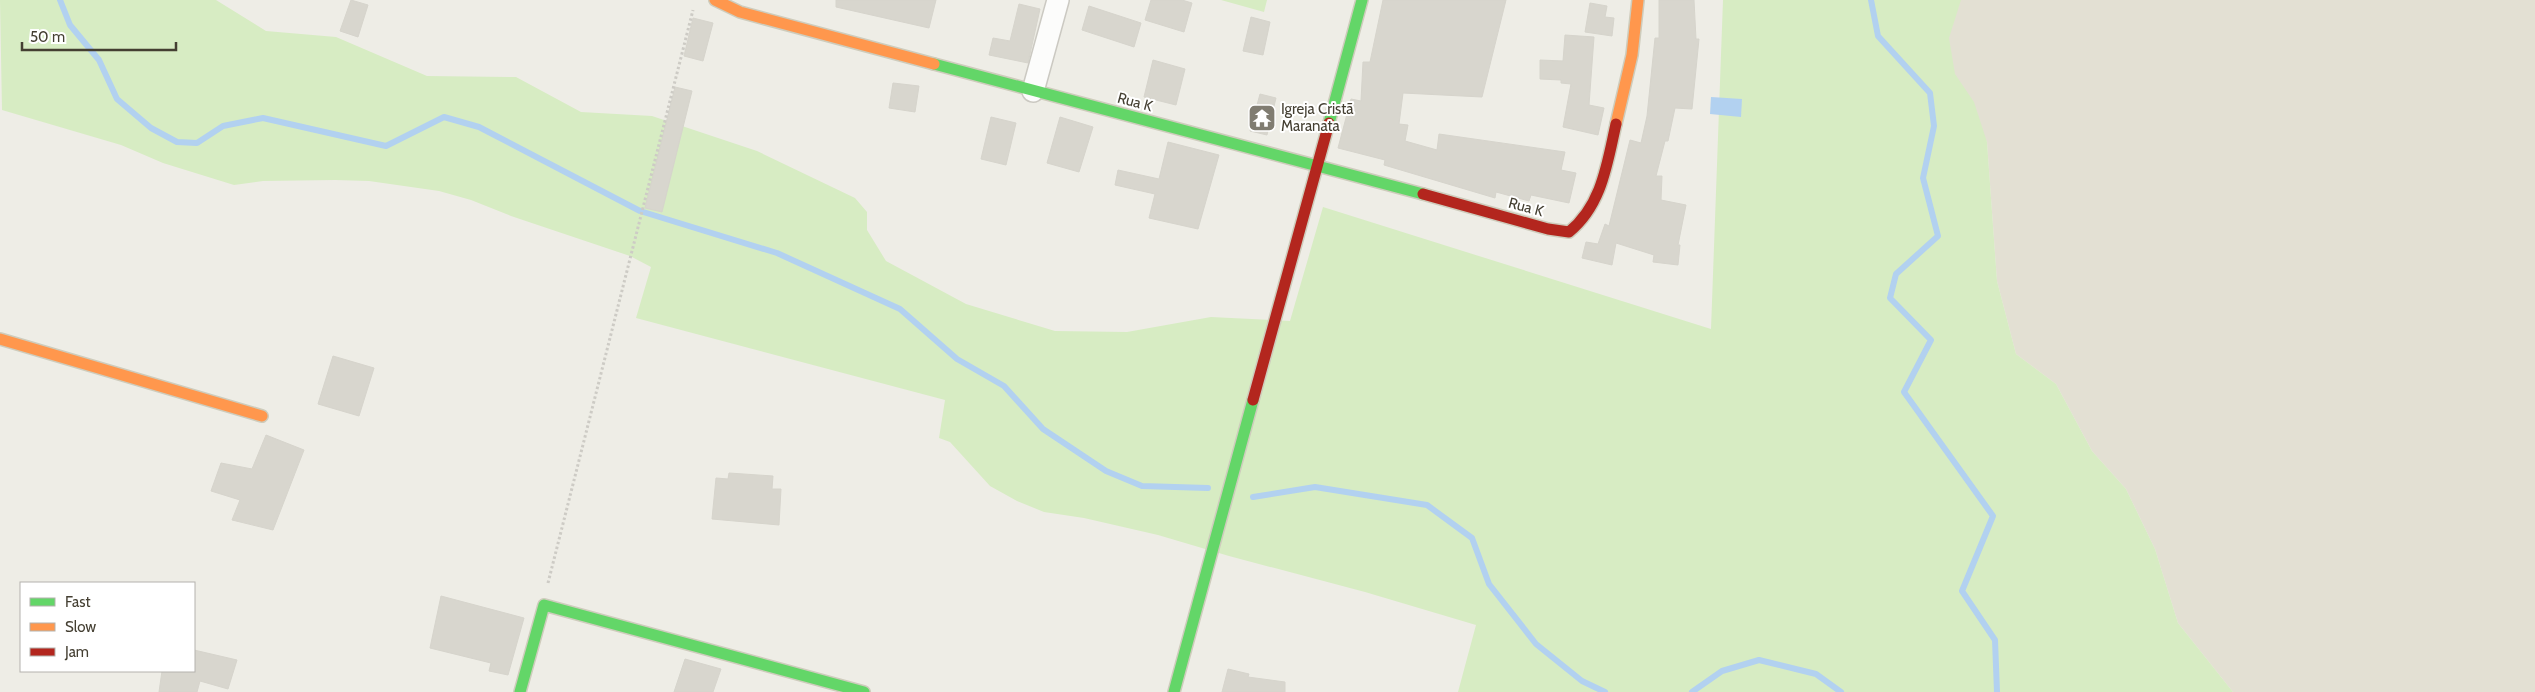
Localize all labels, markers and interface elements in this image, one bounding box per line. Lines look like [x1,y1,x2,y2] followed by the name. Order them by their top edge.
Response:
[22,20,176,52] scale bar
[30,28,65,46] text: 50 m
[1115,89,1155,115] street label: Rua K
[1281,100,1354,135] place label: Igreja Cristã Maranata
[1247,103,1277,133] temple icon: Igreja Cristã Maranata
[1506,194,1546,220] street label: Rua K
[20,582,195,672] legend
[65,593,90,611] text: Fast
[65,618,96,636] text: Slow
[64,643,89,661] text: Jam

